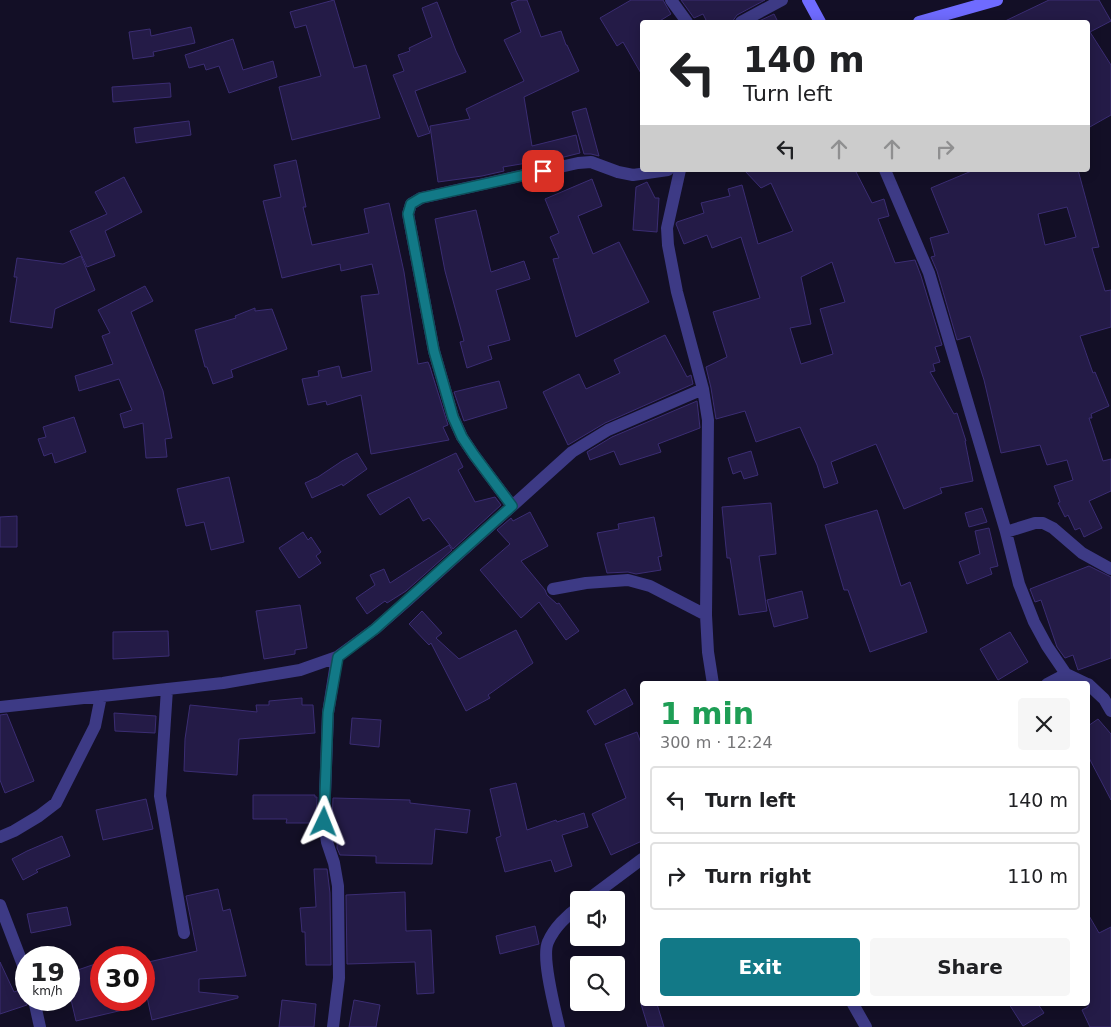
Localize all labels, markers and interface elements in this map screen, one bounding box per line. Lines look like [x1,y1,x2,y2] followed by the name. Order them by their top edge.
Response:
[660,40,725,105] icon: left
[743,40,865,80] text: 140 m
[743,81,832,106] text: Turn left
[772,135,800,163] icon: left
[825,135,853,163] icon: ahead
[878,135,906,163] icon: ahead
[931,135,959,163] icon: right
[522,150,564,192] pin
[529,157,557,185] icon: arrive
[660,696,754,731] text: 1 min
[1018,698,1070,750] button: close
[660,733,773,752] text: 300 m · 12:24
[662,786,690,814] icon: left
[705,789,796,811] text: Turn left
[1007,789,1068,811] text: 140 m
[297,795,349,847] position arrow
[662,862,690,890] icon: right
[705,865,811,887] text: Turn right
[1007,865,1068,887] text: 110 m
[570,891,625,1011] map controls
[570,891,625,946] button: sound
[660,938,860,996] button: Exit
[870,938,1070,996] button: Share
[90,946,155,1011] speed limit sign: 30
[570,956,625,1011] button: search
[30,958,65,987] text: 19
[32,984,63,998] text: km/h

